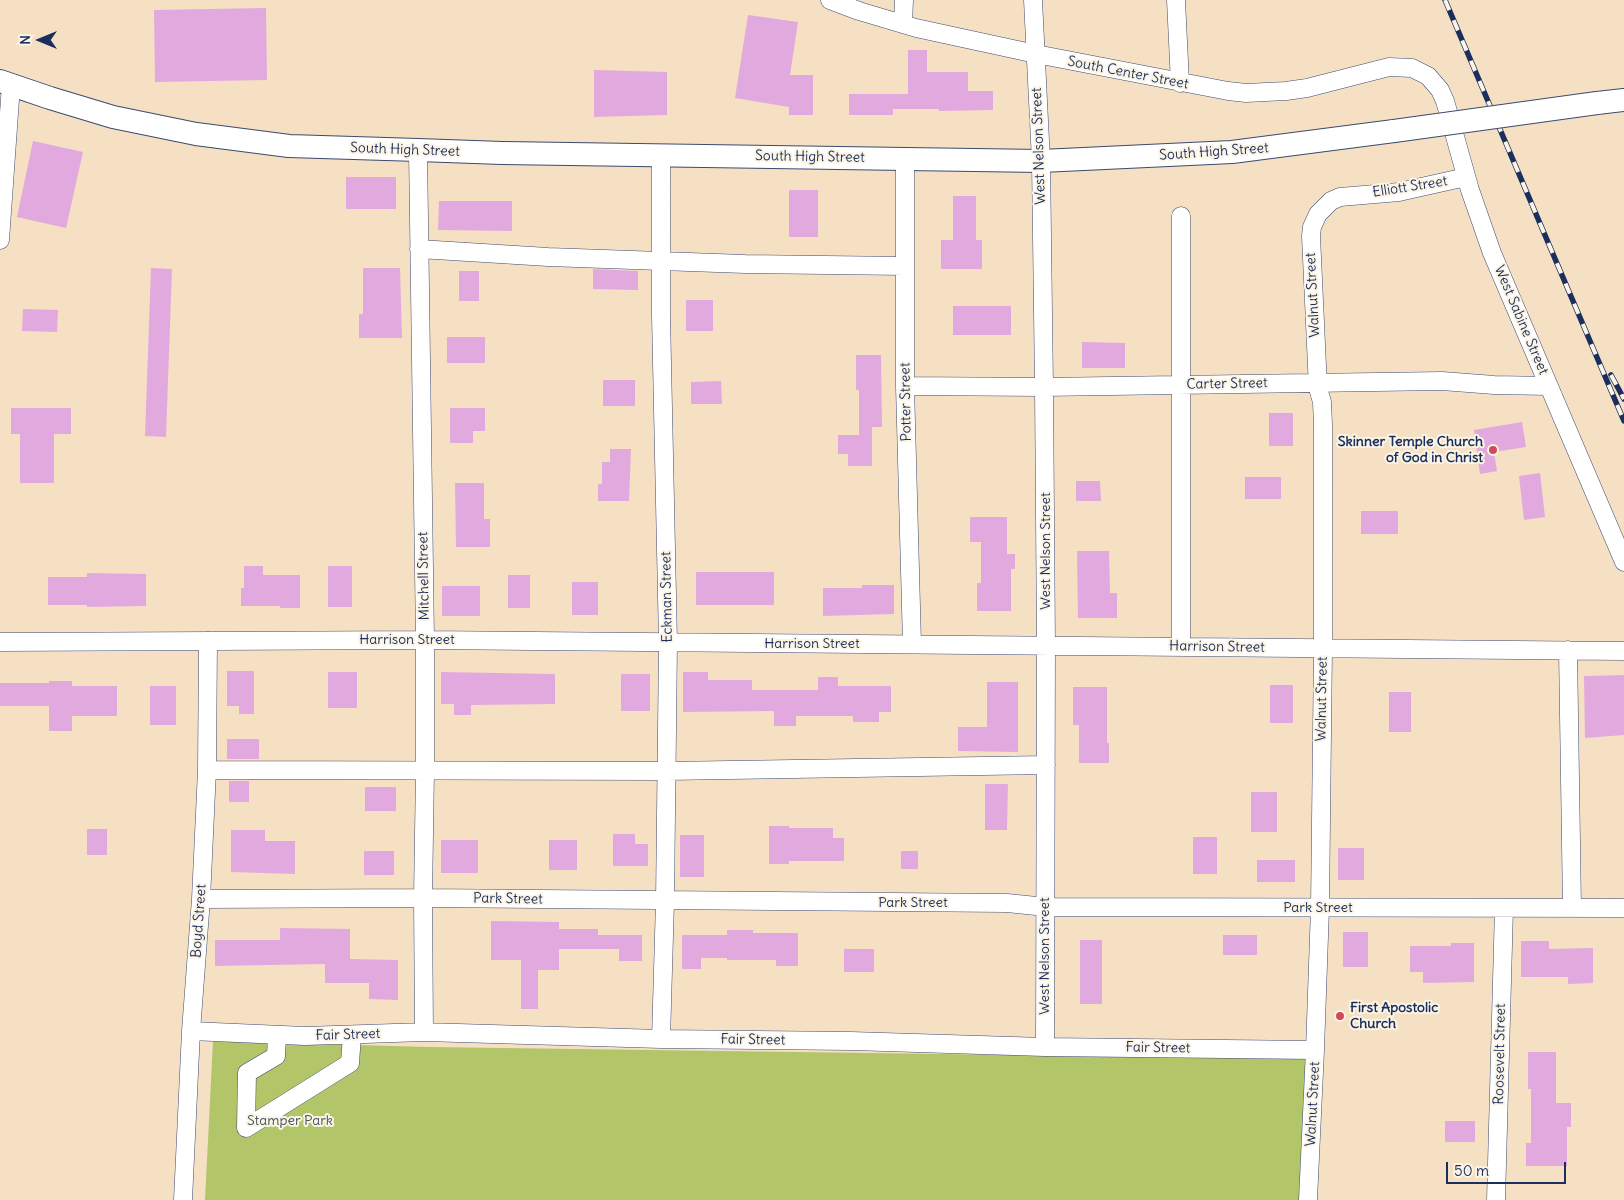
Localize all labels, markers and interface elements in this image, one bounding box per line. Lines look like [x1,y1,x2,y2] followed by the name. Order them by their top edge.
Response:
[15,15,65,65] north arrow
[16,35,34,45] text: N
[1066,53,1190,93] street label: South Center Street
[1029,87,1049,205] street label: West Nelson Street
[350,140,460,160] street label: South High Street
[1159,140,1269,164] street label: South High Street
[755,148,865,166] street label: South High Street
[1371,173,1449,201] street label: Elliott Street
[1302,252,1324,338] street label: Walnut Street
[1490,263,1552,377] street label: West Sabine Street
[897,362,915,442] street label: Potter Street
[1186,375,1268,393] street label: Carter Street
[1338,434,1483,467] place label: Skinner Temple Church of God in Christ
[1487,444,1499,456] marker: Skinner Temple Church of God in Christ
[1038,492,1054,610] street label: West Nelson Street
[415,531,433,621] street label: Mitchell Street
[658,551,676,643] street label: Eckman Street
[359,632,455,648] street label: Harrison Street
[764,636,860,652] street label: Harrison Street
[1169,638,1265,656] street label: Harrison Street
[1313,656,1331,742] street label: Walnut Street
[188,884,210,958] street label: Boyd Street
[473,890,543,908] street label: Park Street
[878,895,948,911] street label: Park Street
[1037,897,1053,1015] street label: West Nelson Street
[1283,900,1353,916] street label: Park Street
[1350,1000,1438,1032] place label: First Apostolic Church
[1491,1003,1509,1105] street label: Roosevelt Street
[1334,1010,1346,1022] marker: First Apostolic Church
[315,1025,381,1045] street label: Fair Street
[720,1031,786,1049] street label: Fair Street
[1125,1039,1191,1057] street label: Fair Street
[1302,1061,1324,1147] street label: Walnut Street
[247,1113,333,1129] park label: Stamper Park
[1449,1152,1569,1184] scale bar
[1454,1161,1489,1180] text: 50 m

